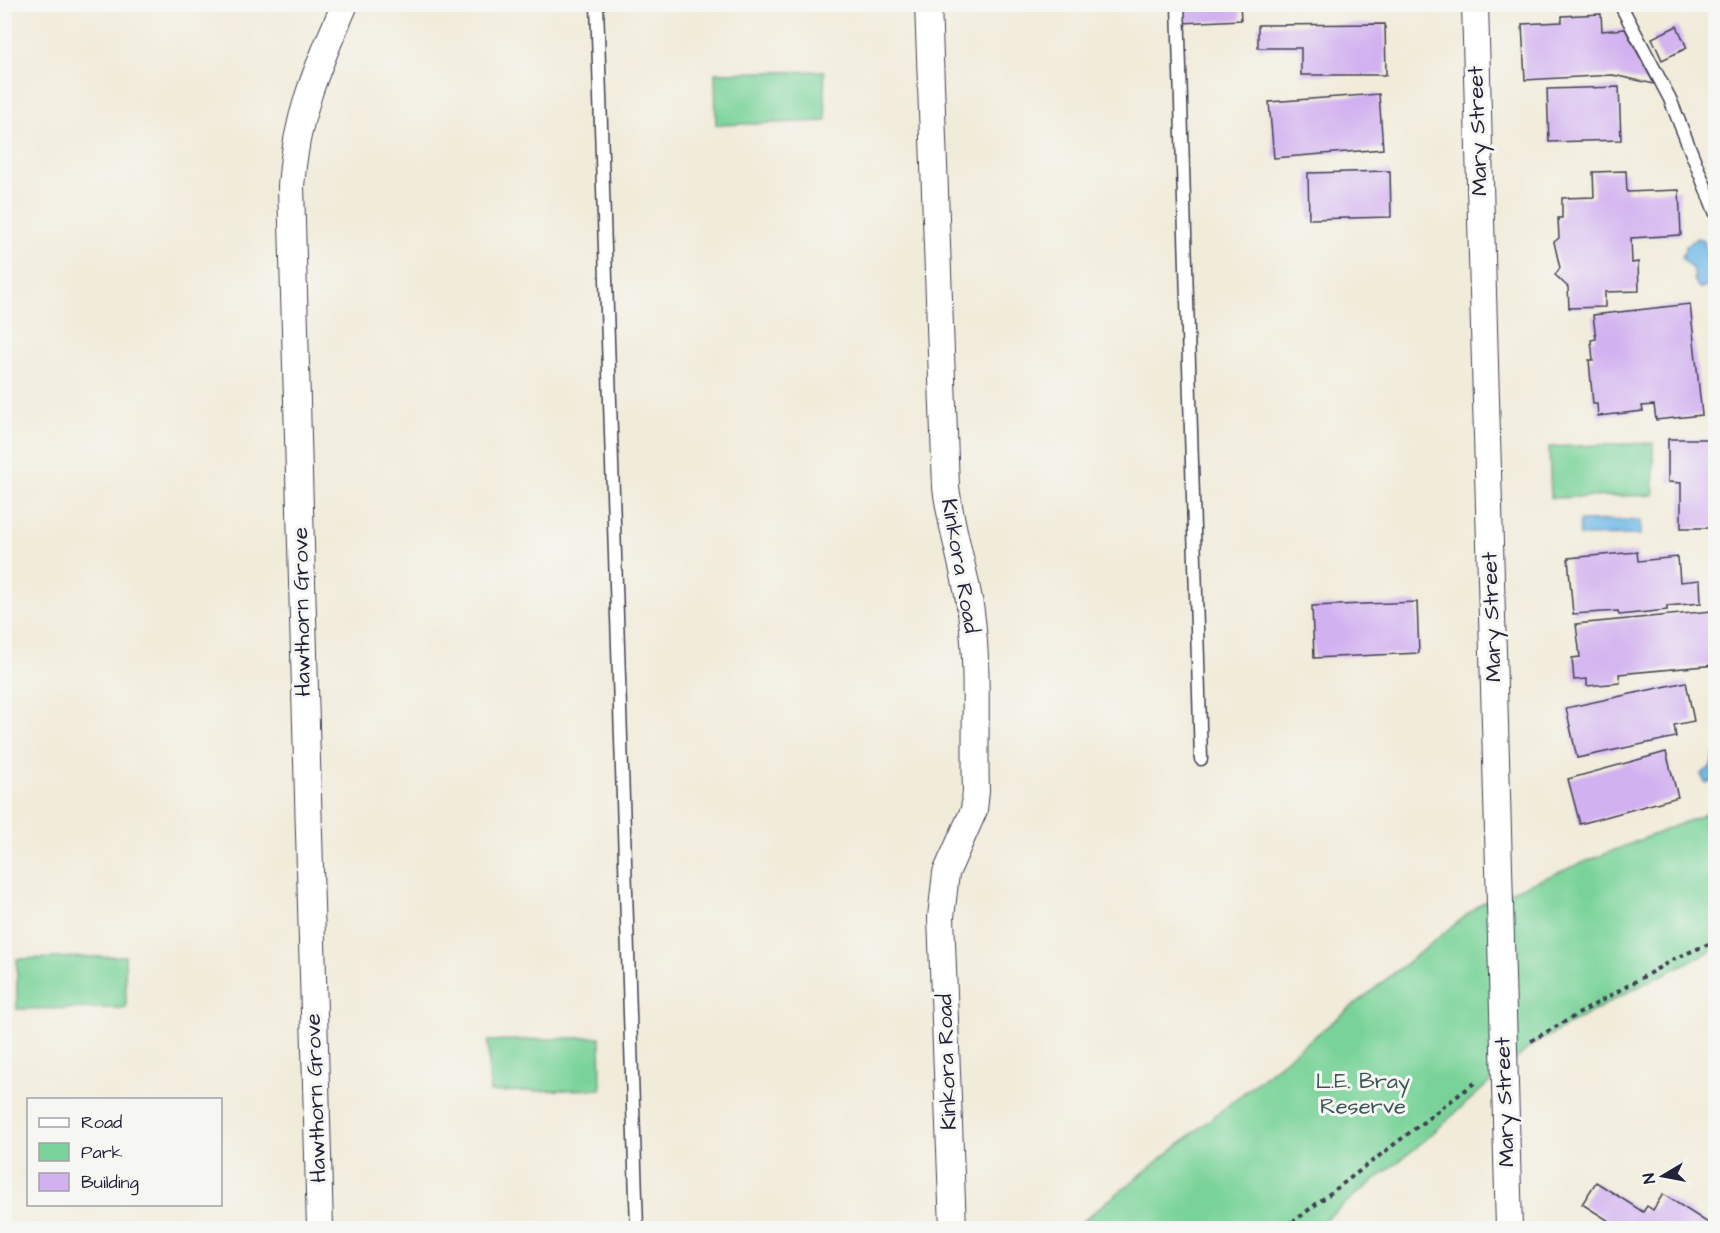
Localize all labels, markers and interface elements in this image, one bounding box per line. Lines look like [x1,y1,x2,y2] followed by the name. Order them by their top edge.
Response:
[1460,65,1497,197] street label: Mary Street
[933,496,987,636] street label: Kinkora Road
[285,527,319,697] street label: Hawthorn Grove
[1474,551,1511,683] street label: Mary Street
[929,993,965,1131] street label: Kinkora Road
[298,1013,334,1183] street label: Hawthorn Grove
[1487,1036,1524,1168] street label: Mary Street
[1316,1066,1410,1122] park label: L.E. Bray Reserve
[27,1098,222,1206] legend
[81,1110,122,1135] text: Road
[81,1140,123,1165] text: Park
[1633,1146,1693,1206] north arrow
[81,1170,139,1196] text: Building
[1638,1172,1661,1185] text: N

